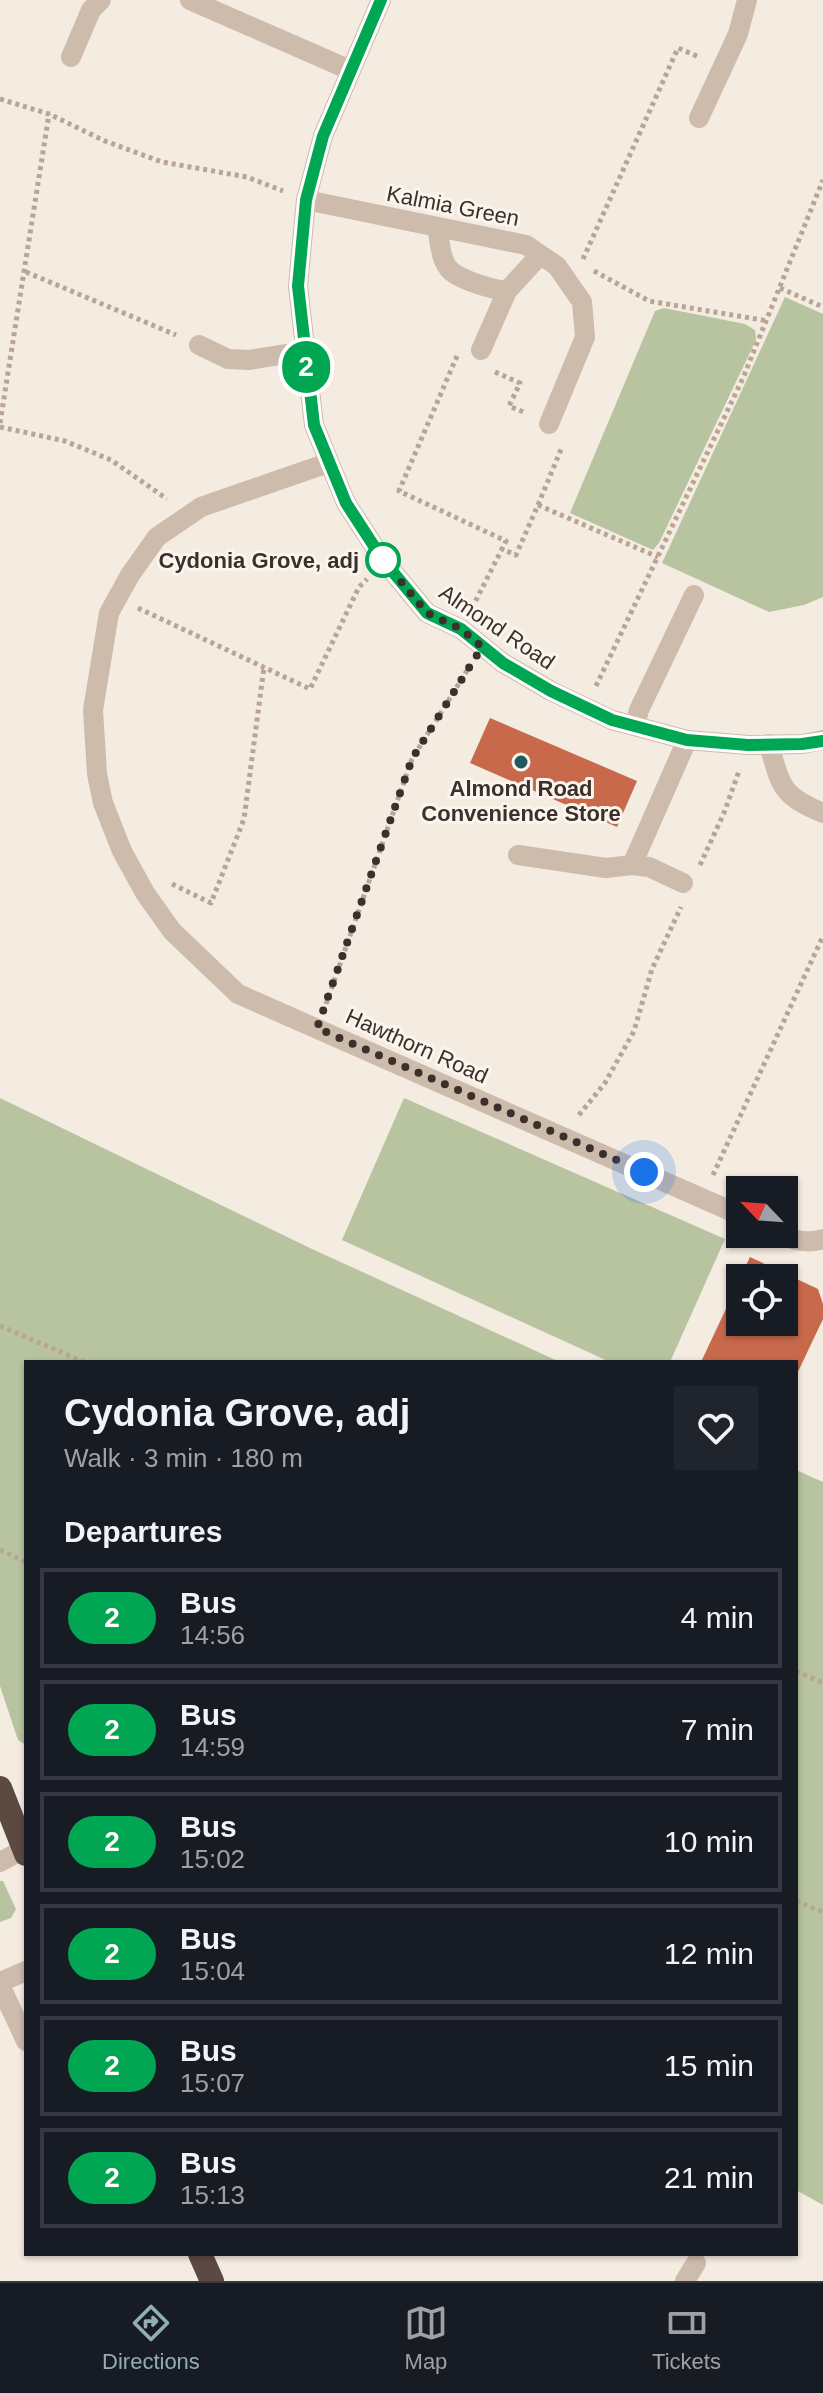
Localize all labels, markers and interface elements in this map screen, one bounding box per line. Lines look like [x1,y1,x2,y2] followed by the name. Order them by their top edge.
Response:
[385,181,521,231] street label: Kalmia Green
[280,341,332,393] line badge: 2
[298,351,314,382] text: 2
[366,543,400,577] marker: Cydonia Grove, adj
[159,548,359,573] place label: Cydonia Grove, adj
[435,579,559,675] street label: Almond Road
[512,753,530,771] marker: Almond Road Convenience Store
[421,776,621,826] place label: Almond Road Convenience Store
[342,1003,492,1089] street label: Hawthorn Road
[624,1152,664,1192] your location
[726,1176,798,1248] north arrow
[726,1176,798,1336] map controls
[726,1264,798,1336] button: locate
[674,1386,758,1470] button: heart
[64,1392,410,1434] text: Cydonia Grove, adj
[64,1443,303,1473] text: Walk · 3 min · 180 m
[64,1515,222,1548] text: Departures
[180,1586,237,1619] text: Bus
[681,1601,754,1634] text: 4 min
[104,1602,120,1633] text: 2
[180,1620,245,1650] text: 14:56
[180,1698,237,1731] text: Bus
[681,1713,754,1746] text: 7 min
[104,1714,120,1745] text: 2
[180,1732,245,1762] text: 14:59
[180,1810,237,1843] text: Bus
[664,1825,754,1858] text: 10 min
[104,1826,120,1857] text: 2
[180,1844,245,1874] text: 15:02
[180,1922,237,1955] text: Bus
[664,1937,754,1970] text: 12 min
[104,1938,120,1969] text: 2
[180,1956,245,1986] text: 15:04
[180,2034,237,2067] text: Bus
[664,2049,754,2082] text: 15 min
[104,2050,120,2081] text: 2
[180,2068,245,2098] text: 15:07
[180,2146,237,2179] text: Bus
[664,2161,754,2194] text: 21 min
[104,2162,120,2193] text: 2
[180,2180,245,2210] text: 15:13
[102,2301,200,2375] tab: Directions
[404,2301,448,2375] tab: Map
[652,2301,721,2375] tab: Tickets

